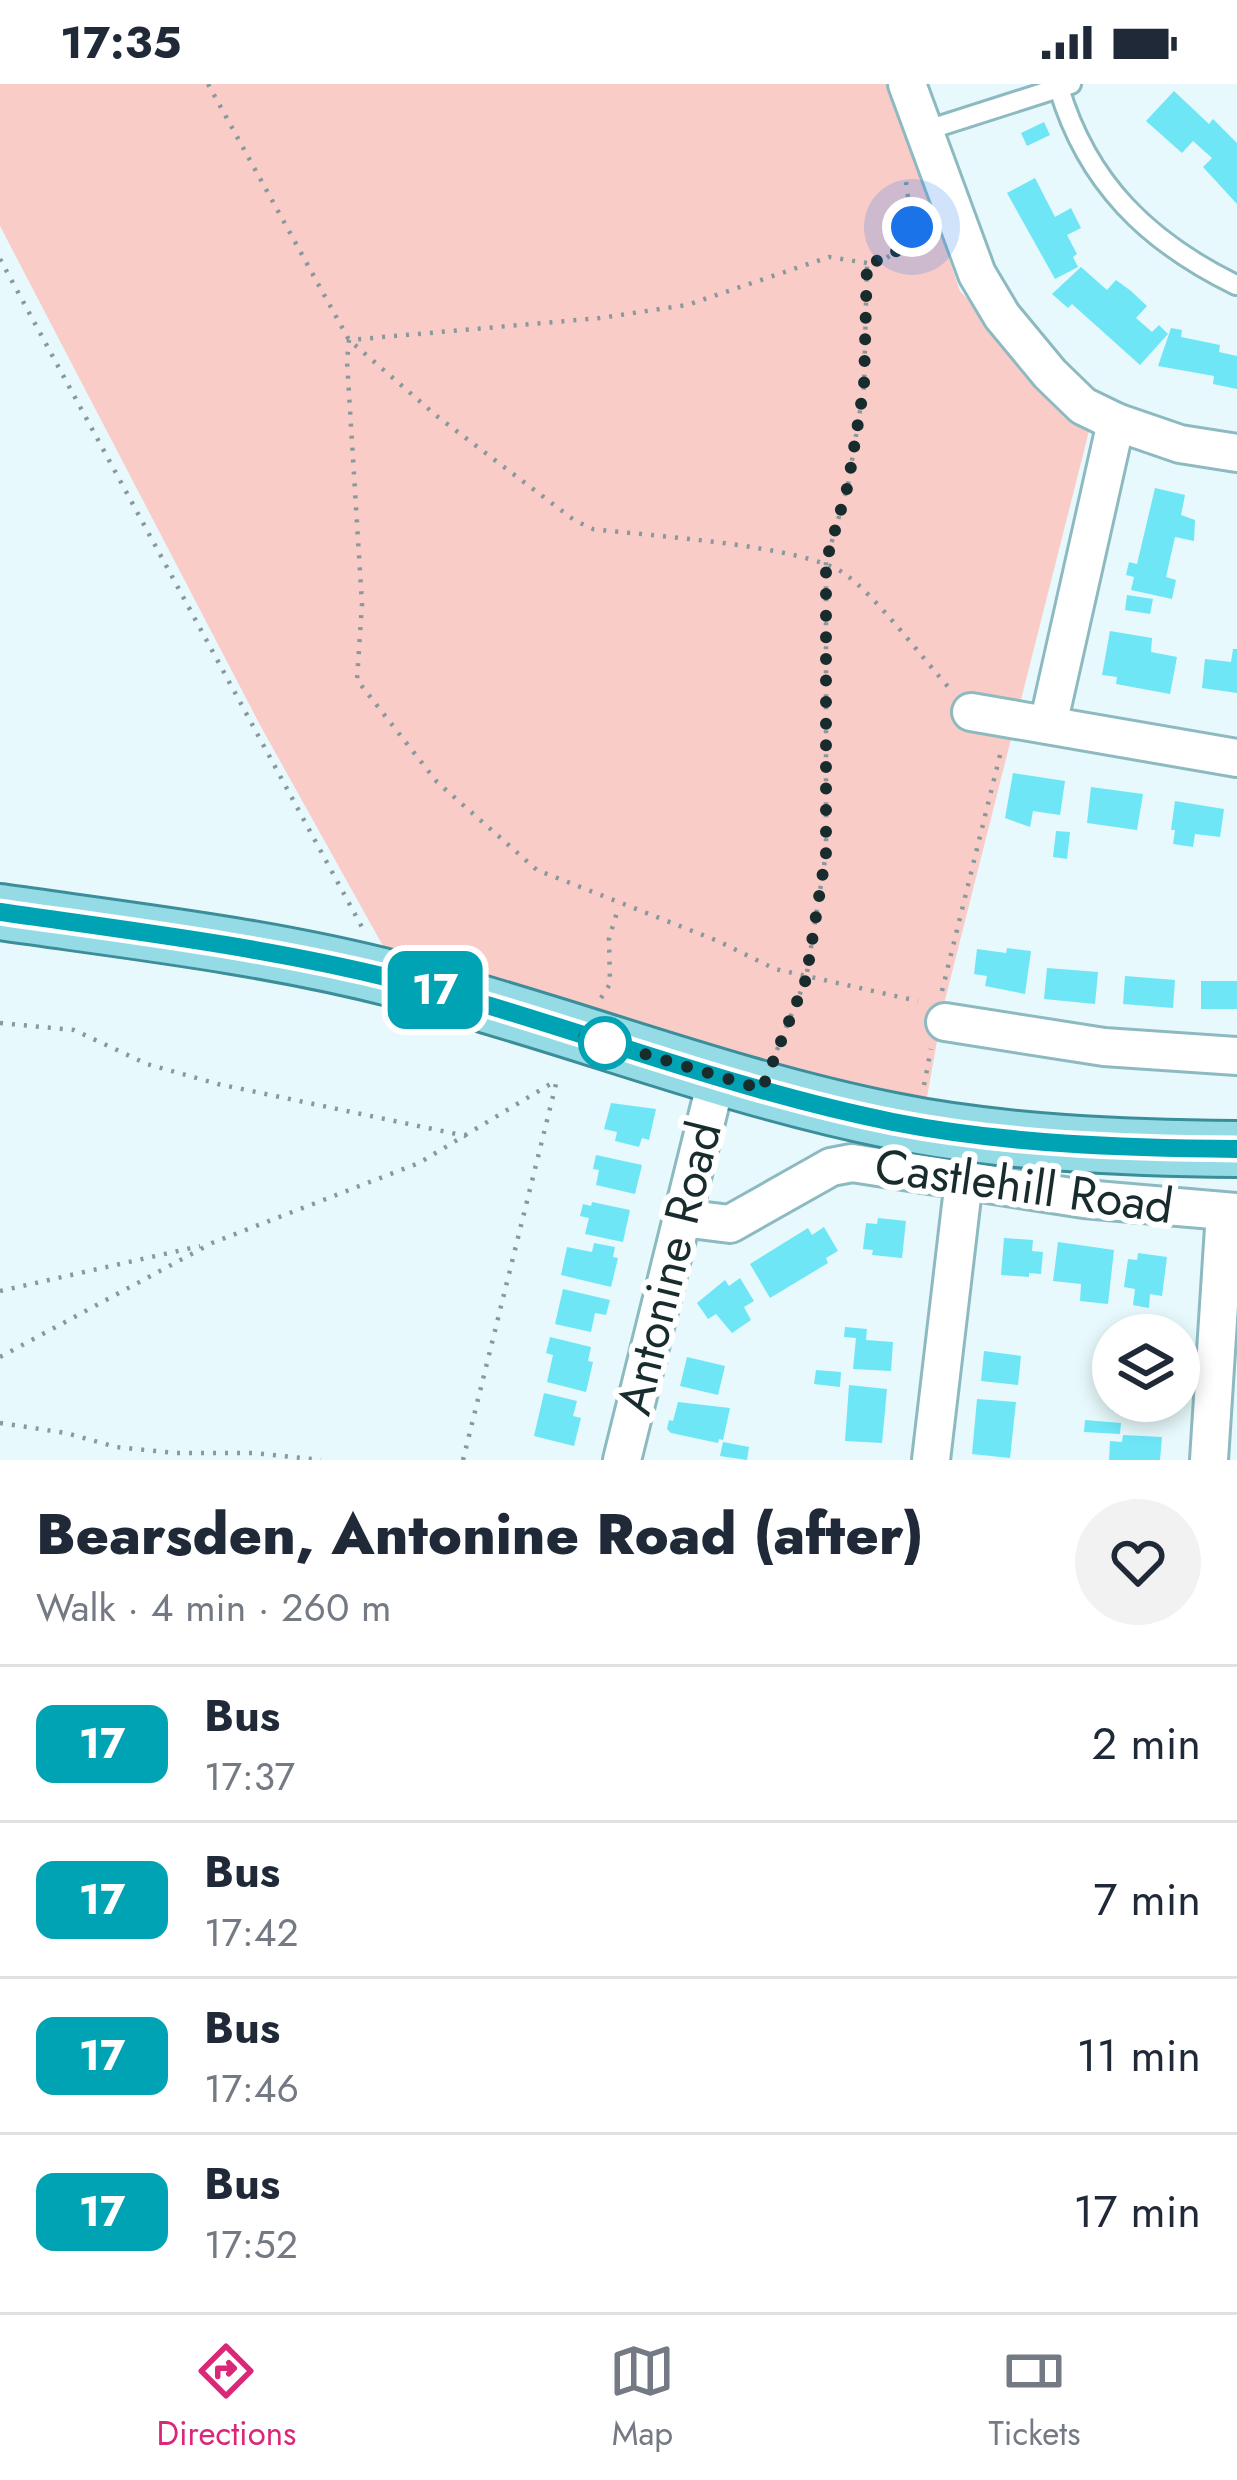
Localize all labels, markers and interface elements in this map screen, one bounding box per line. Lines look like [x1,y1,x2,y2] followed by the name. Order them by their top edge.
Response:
[60,10,182,75] text: 17:35
[882,197,942,257] your location
[381,951,489,1029] line badge: 17
[412,959,458,1020] text: 17
[580,1018,630,1068] unlabelled marker
[599,1114,739,1422] street label: Antonine Road
[871,1131,1177,1241] street label: Castlehill Road
[1092,1314,1200,1422] map controls
[1092,1314,1200,1422] button: layers
[36,1493,924,1575] text: Bearsden, Antonine Road (after)
[1075,1499,1201,1625] button: heart
[36,1579,391,1636] text: Walk · 4 min · 260 m
[204,1683,280,1748] text: Bus
[1091,1711,1201,1776] text: 2 min
[79,1713,125,1774] text: 17
[204,1748,295,1805] text: 17:37
[204,1839,280,1904] text: Bus
[1093,1867,1201,1932] text: 7 min
[79,1869,125,1930] text: 17
[204,1904,299,1961] text: 17:42
[204,1995,280,2060] text: Bus
[1077,2023,1201,2088] text: 11 min
[79,2025,125,2086] text: 17
[204,2060,299,2117] text: 17:46
[204,2151,280,2216] text: Bus
[1073,2179,1201,2244] text: 17 min
[79,2181,125,2242] text: 17
[204,2216,298,2273] text: 17:52
[157,2338,296,2457] tab: Directions
[609,2338,675,2457] tab: Map
[989,2338,1080,2457] tab: Tickets

